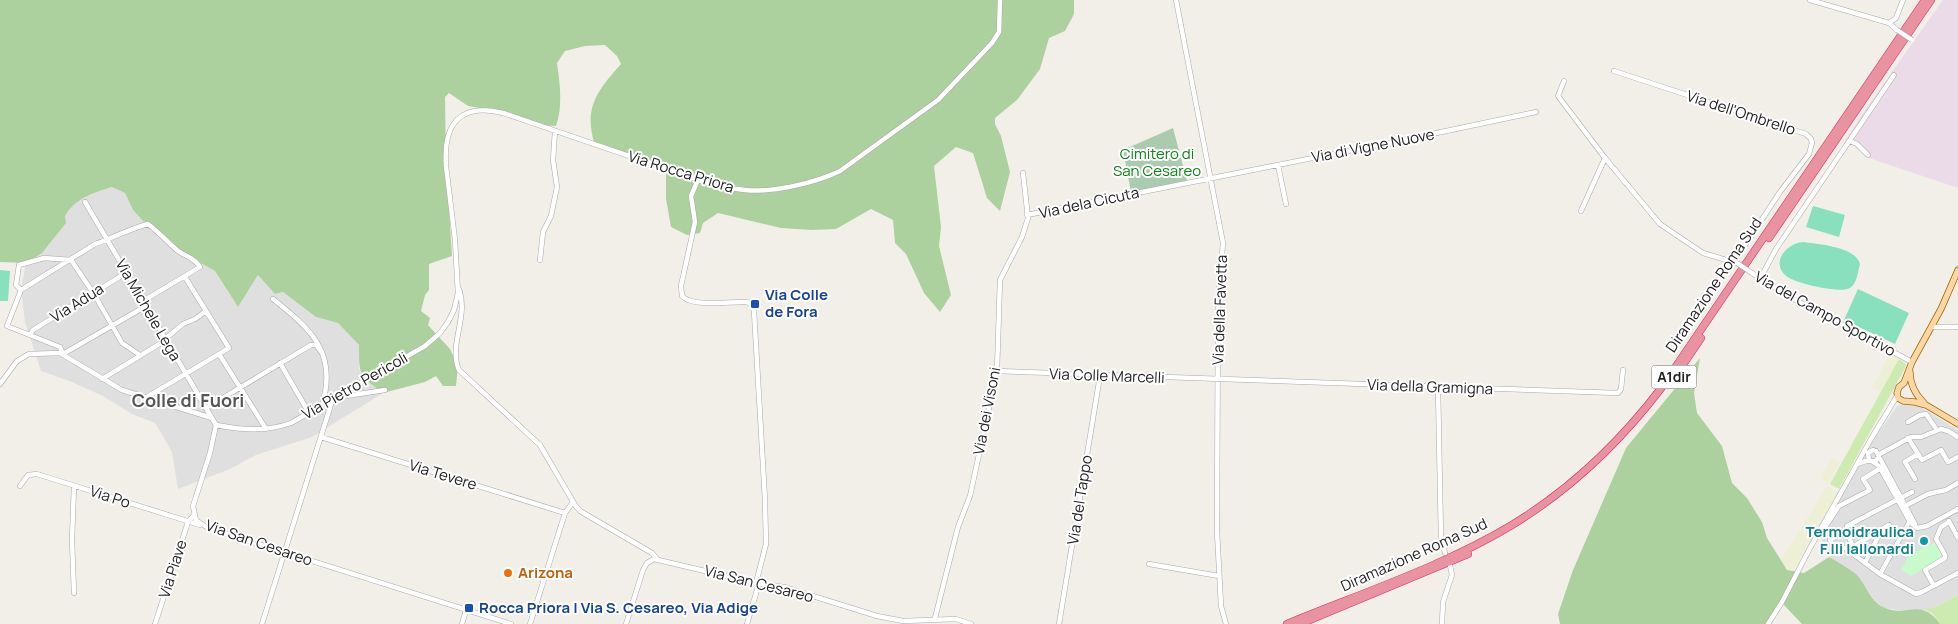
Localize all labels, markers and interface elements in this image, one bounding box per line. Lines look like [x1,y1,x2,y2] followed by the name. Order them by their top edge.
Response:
[1684,85,1798,140] street label: Via dell'Ombrello
[1310,123,1436,168] street label: Via di Vigne Nuove
[1113,143,1201,181] park label: Cimitero di San Cesareo
[626,145,737,198] street label: Via Rocca Priora
[1037,182,1141,223] street label: Via dela Cicuta
[1661,213,1767,356] street label: Diramazione Roma Sud
[1207,254,1232,366] street label: Via della Favetta
[111,255,186,365] street label: Via Michele Lega
[1751,266,1900,361] street label: Via del Campo Sportivo
[46,278,107,327] street label: Via Adua
[765,284,828,322] place label: Via Colle de Fora
[749,298,761,310] marker: Via Colle de Fora
[298,347,411,424] street label: Via Pietro Pericoli
[1049,363,1165,388] street label: Via Colle Marcelli
[968,365,1005,457] street label: Via dei Visoni
[1652,366,1696,388] road number: A1dir
[1367,374,1493,399] street label: Via della Gramigna
[132,388,244,412] district label: Colle di Fuori
[1062,453,1097,546] street label: Via del Tappo
[407,454,480,495] street label: Via Tevere
[87,480,133,513] street label: Via Po
[1337,513,1490,596] street label: Diramazione Roma Sud
[203,514,315,571] street label: Via San Cesareo
[1806,521,1914,559] place label: Termoidraulica F.lli Iallonardi
[1918,535,1930,547] marker: Termoidraulica F.lli Iallonardi
[153,537,192,601] street label: Via Piave
[702,560,816,607] street label: Via San Cesareo
[518,562,573,583] place label: Arizona
[502,567,514,579] marker: Arizona
[479,597,758,618] place label: Rocca Priora | Via S. Cesareo, Via Adige
[463,602,475,614] marker: Rocca Priora | Via S. Cesareo, Via Adige

